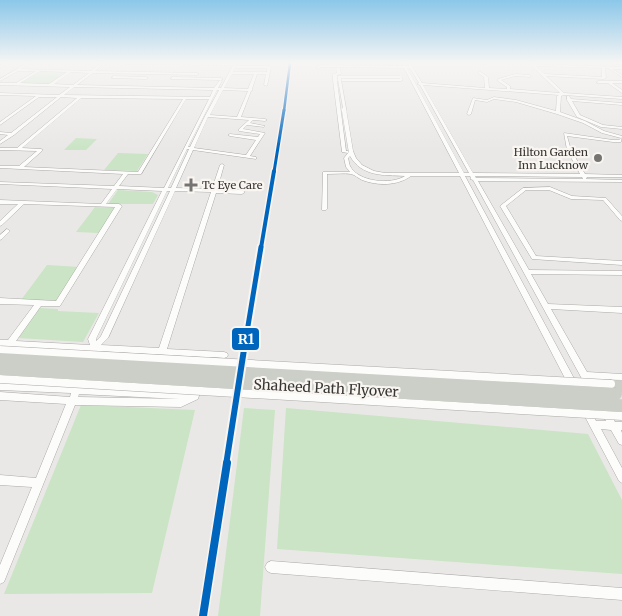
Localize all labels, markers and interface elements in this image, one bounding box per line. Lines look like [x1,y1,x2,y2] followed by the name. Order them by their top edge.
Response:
[514,145,589,172] place label: Hilton Garden Inn Lucknow
[592,152,604,164] marker: Hilton Garden Inn Lucknow
[184,178,198,192] marker: Tc Eye Care
[202,178,263,192] place label: Tc Eye Care
[231,327,260,351] line badge: R1
[238,330,255,348] text: R1
[253,375,399,401] street label: Shaheed Path Flyover

